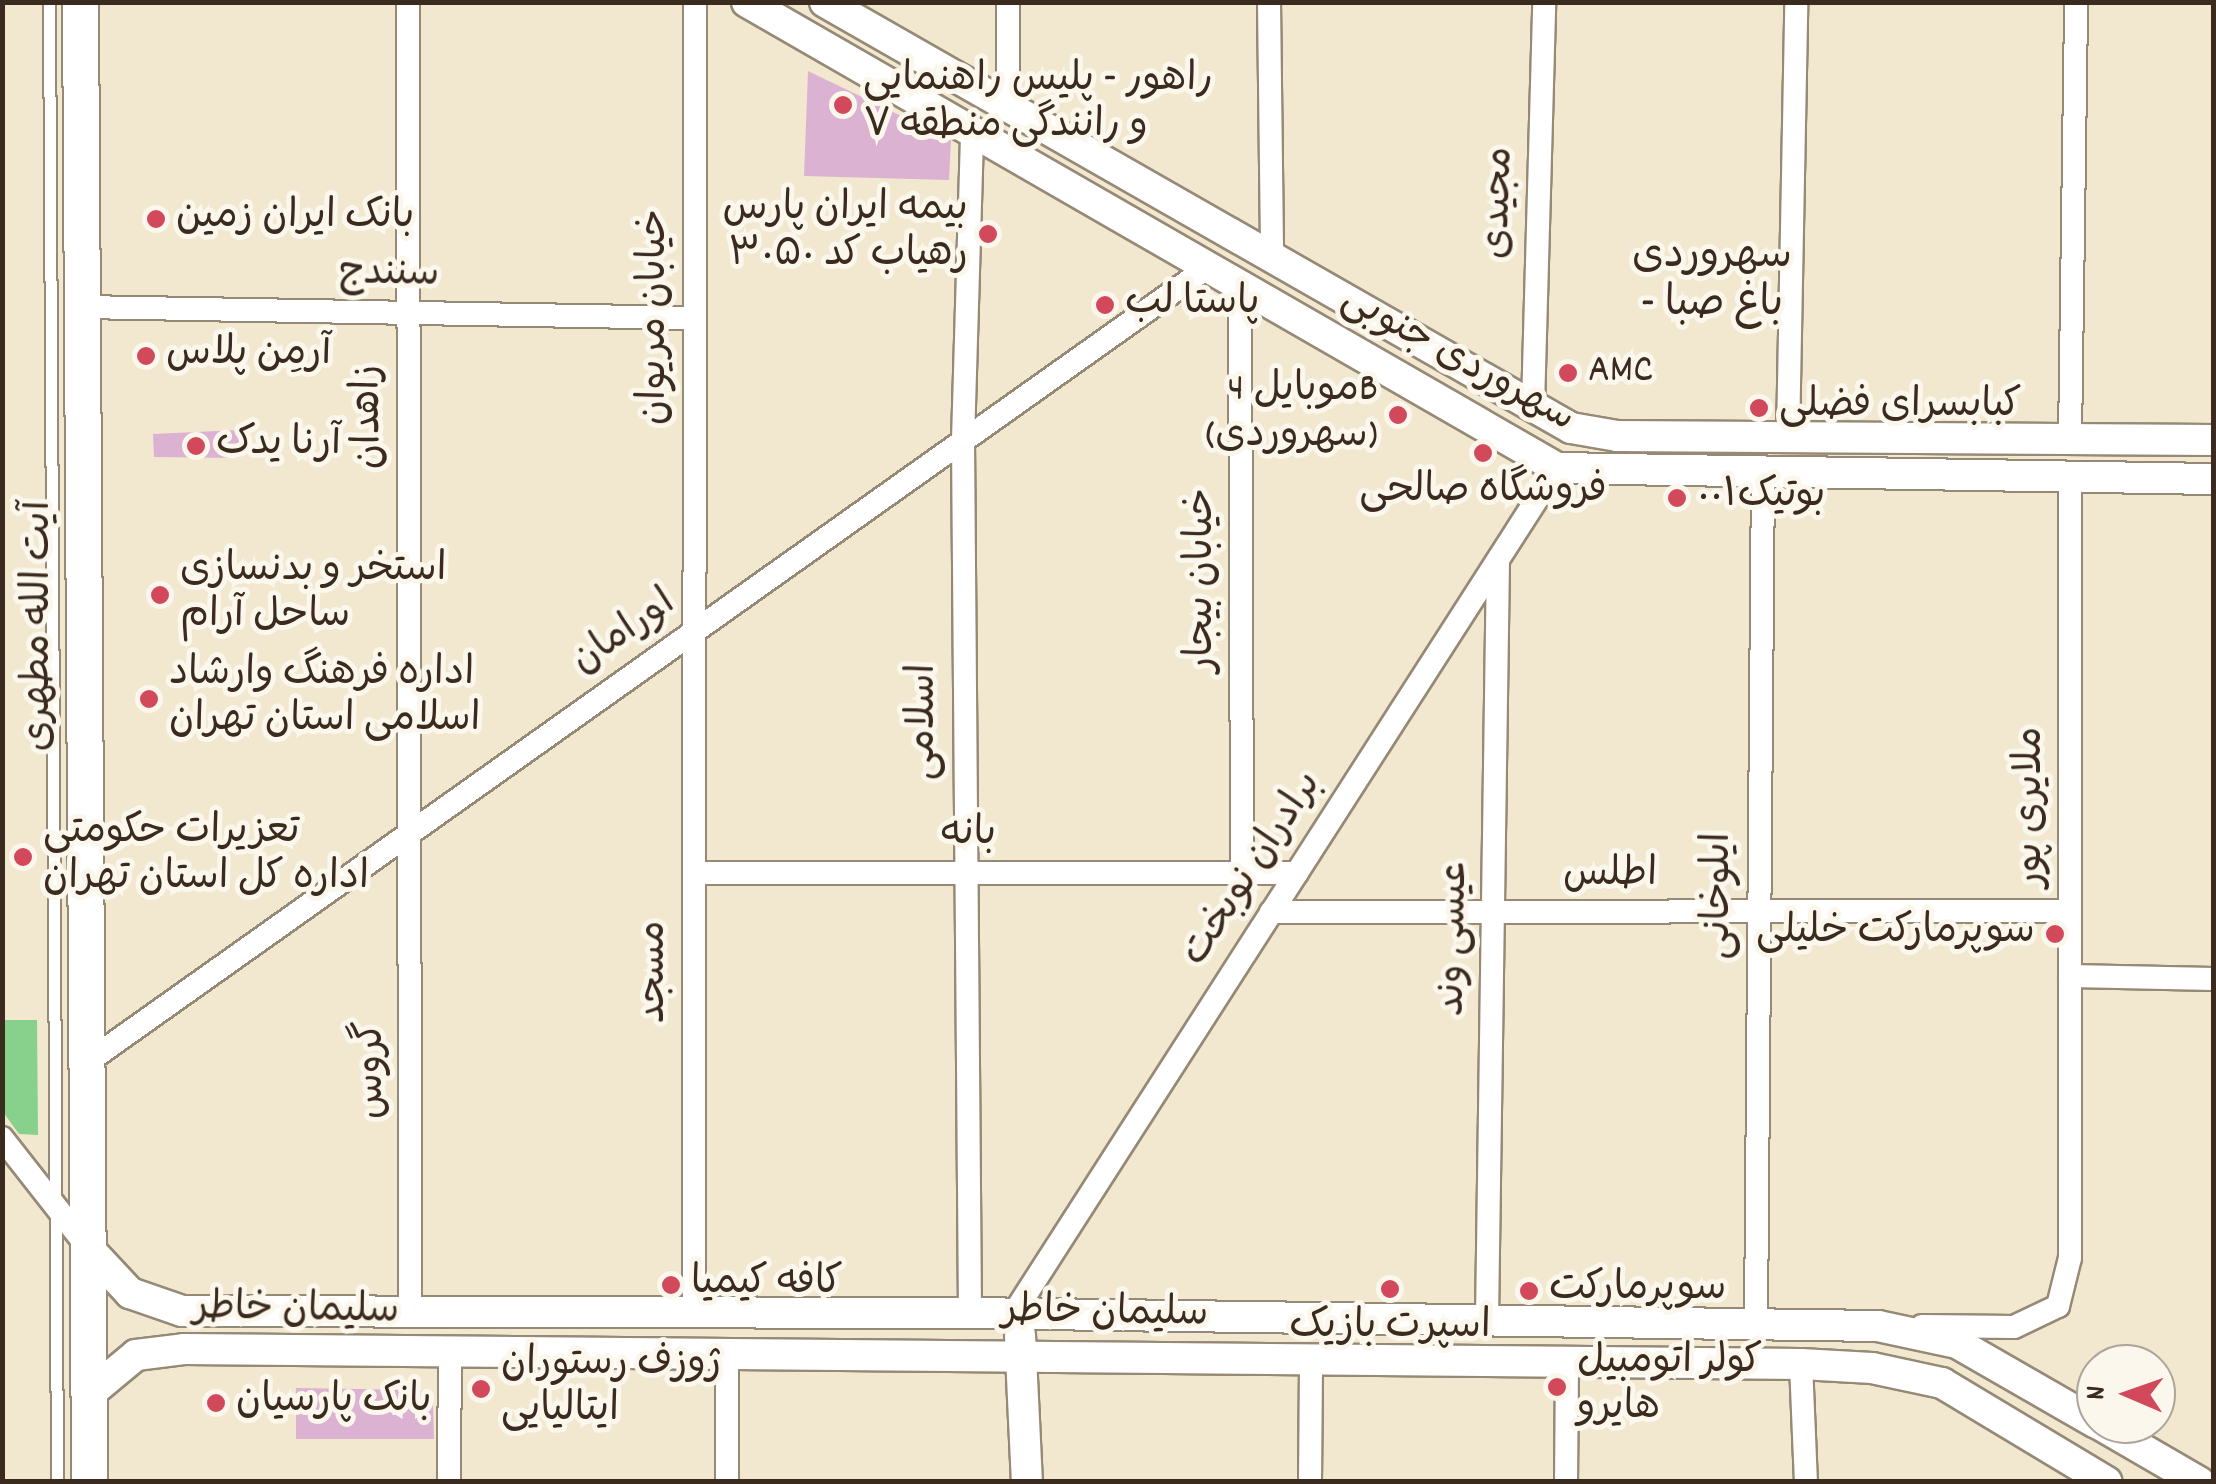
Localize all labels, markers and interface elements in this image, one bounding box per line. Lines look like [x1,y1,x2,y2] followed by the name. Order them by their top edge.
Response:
[863,58,1213,152] place label: راهور - پلیس راهنمایی و رانندگی منطقه ۷
[832,94,854,116] marker: راهور - پلیس راهنمایی و رانندگی منطقه ۷
[1475,146,1527,260] street label: مجیدی
[723,187,968,281] place label: بیمه ایران پارس رهیاب کد ۳۰۵۰
[176,195,414,243] place label: بانک ایران زمین
[145,208,167,230] marker: بانک ایران زمین
[633,209,681,425] street label: خیابان مریوان
[977,223,999,245] marker: بیمه ایران پارس رهیاب کد ۳۰۵۰
[1632,233,1792,332] district label: سهروردی - باغ صبا
[338,251,440,301] street label: سنندج
[1332,277,1582,445] street label: سهروردی جنوبی
[1125,281,1260,329] place label: پاستا لب
[1094,294,1116,316] marker: پاستا لب
[166,332,331,380] place label: آرمِن پلاس
[135,345,157,367] marker: آرمِن پلاس
[1588,349,1653,397] place label: AMC
[1557,362,1579,384] marker: AMC
[346,364,396,470] street label: زاهدان
[1205,368,1378,462] place label: موبایل 4B (سهروردی)
[1779,384,2022,432] place label: کبابسرای فضلی
[1748,397,1770,419] marker: کبابسرای فضلی
[1387,404,1409,426] marker: موبایل 4B (سهروردی)
[216,422,341,470] place label: آرنا یدک
[185,435,207,457] marker: آرنا یدک
[1472,442,1494,464] marker: فروشگاه صالحی
[1359,469,1607,517] place label: فروشگاه صالحی
[1697,474,1825,522] place label: بوتیک۰۰۱
[1666,487,1688,509] marker: بوتیک۰۰۱
[1180,488,1228,672] street label: خیابان بیجار
[17,501,65,751] street label: آیت الله مطهری
[180,548,446,642] place label: استخر و بدنسازی ساحل آرام
[564,581,686,687] street label: اورامان
[149,584,171,606] marker: استخر و بدنسازی ساحل آرام
[169,652,480,746] place label: اداره فرهنگ وارشاد اسلامی استان تهران
[902,664,950,780] street label: اسلامی
[138,688,160,710] marker: اداره فرهنگ وارشاد اسلامی استان تهران
[2009,727,2057,887] street label: ملایری پور
[1173,764,1335,976] street label: برادران نوبخت
[43,810,369,904] place label: تعزیرات حکومتی اداره کل استان تهران
[940,812,996,860] street label: بانه
[1697,832,1745,960] street label: ایلوخانی
[12,846,34,868] marker: تعزیرات حکومتی اداره کل استان تهران
[1563,853,1657,901] street label: اطلس
[1431,861,1481,1017] street label: عیسی وند
[1756,910,2035,958] place label: سوپرمارکت خلیلی
[632,921,680,1023] street label: مسجد
[2044,923,2066,945] marker: سوپرمارکت خلیلی
[350,1021,398,1119] street label: گروس
[691,1261,843,1309] place label: کافه کیمیا
[1549,1267,1726,1315] place label: سوپرمارکت
[660,1274,682,1296] marker: کافه کیمیا
[1379,1278,1401,1300] marker: اسپرت بازیک
[1518,1280,1540,1302] marker: سوپرمارکت
[192,1286,400,1338] street label: سلیمان خاطر
[1001,1289,1209,1341] street label: سلیمان خاطر
[1289,1305,1491,1353] place label: اسپرت بازیک
[1577,1340,1762,1434] place label: کولر اتومبیل هایرو
[501,1342,721,1436] place label: ژوزف رستوران ایتالیایی
[2076,1344,2176,1444] north arrow
[1546,1376,1568,1398] marker: کولر اتومبیل هایرو
[470,1378,492,1400] marker: ژوزف رستوران ایتالیایی
[236,1379,432,1427] place label: بانک پارسیان
[2078,1385,2118,1401] text: N
[205,1392,227,1414] marker: بانک پارسیان

